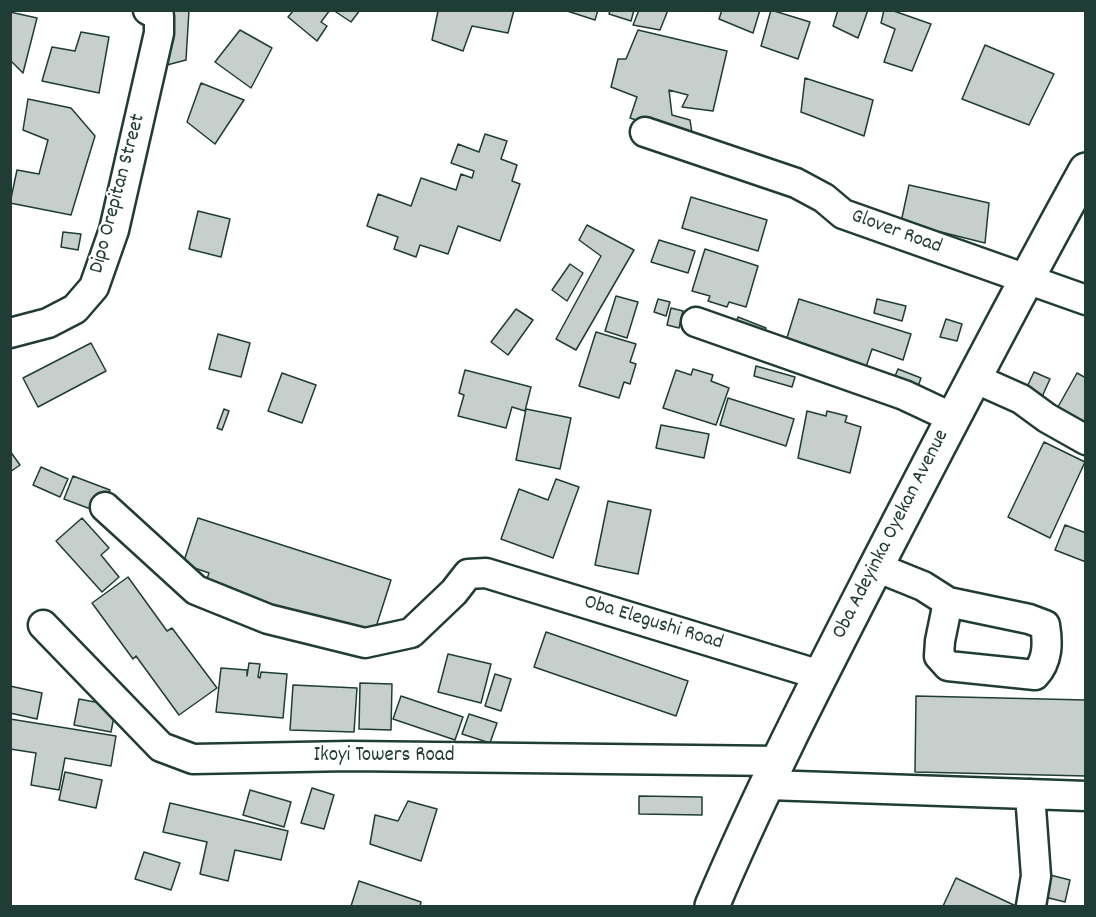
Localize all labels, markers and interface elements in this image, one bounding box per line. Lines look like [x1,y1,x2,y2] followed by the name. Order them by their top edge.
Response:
[86,111,152,277] street label: Dipo Orepitan Street
[847,205,945,261] street label: Glover Road
[828,426,956,644] street label: Oba Adeyinka Oyekan Avenue
[580,591,726,657] street label: Oba Elegushi Road
[314,744,454,770] street label: Ikoyi Towers Road

